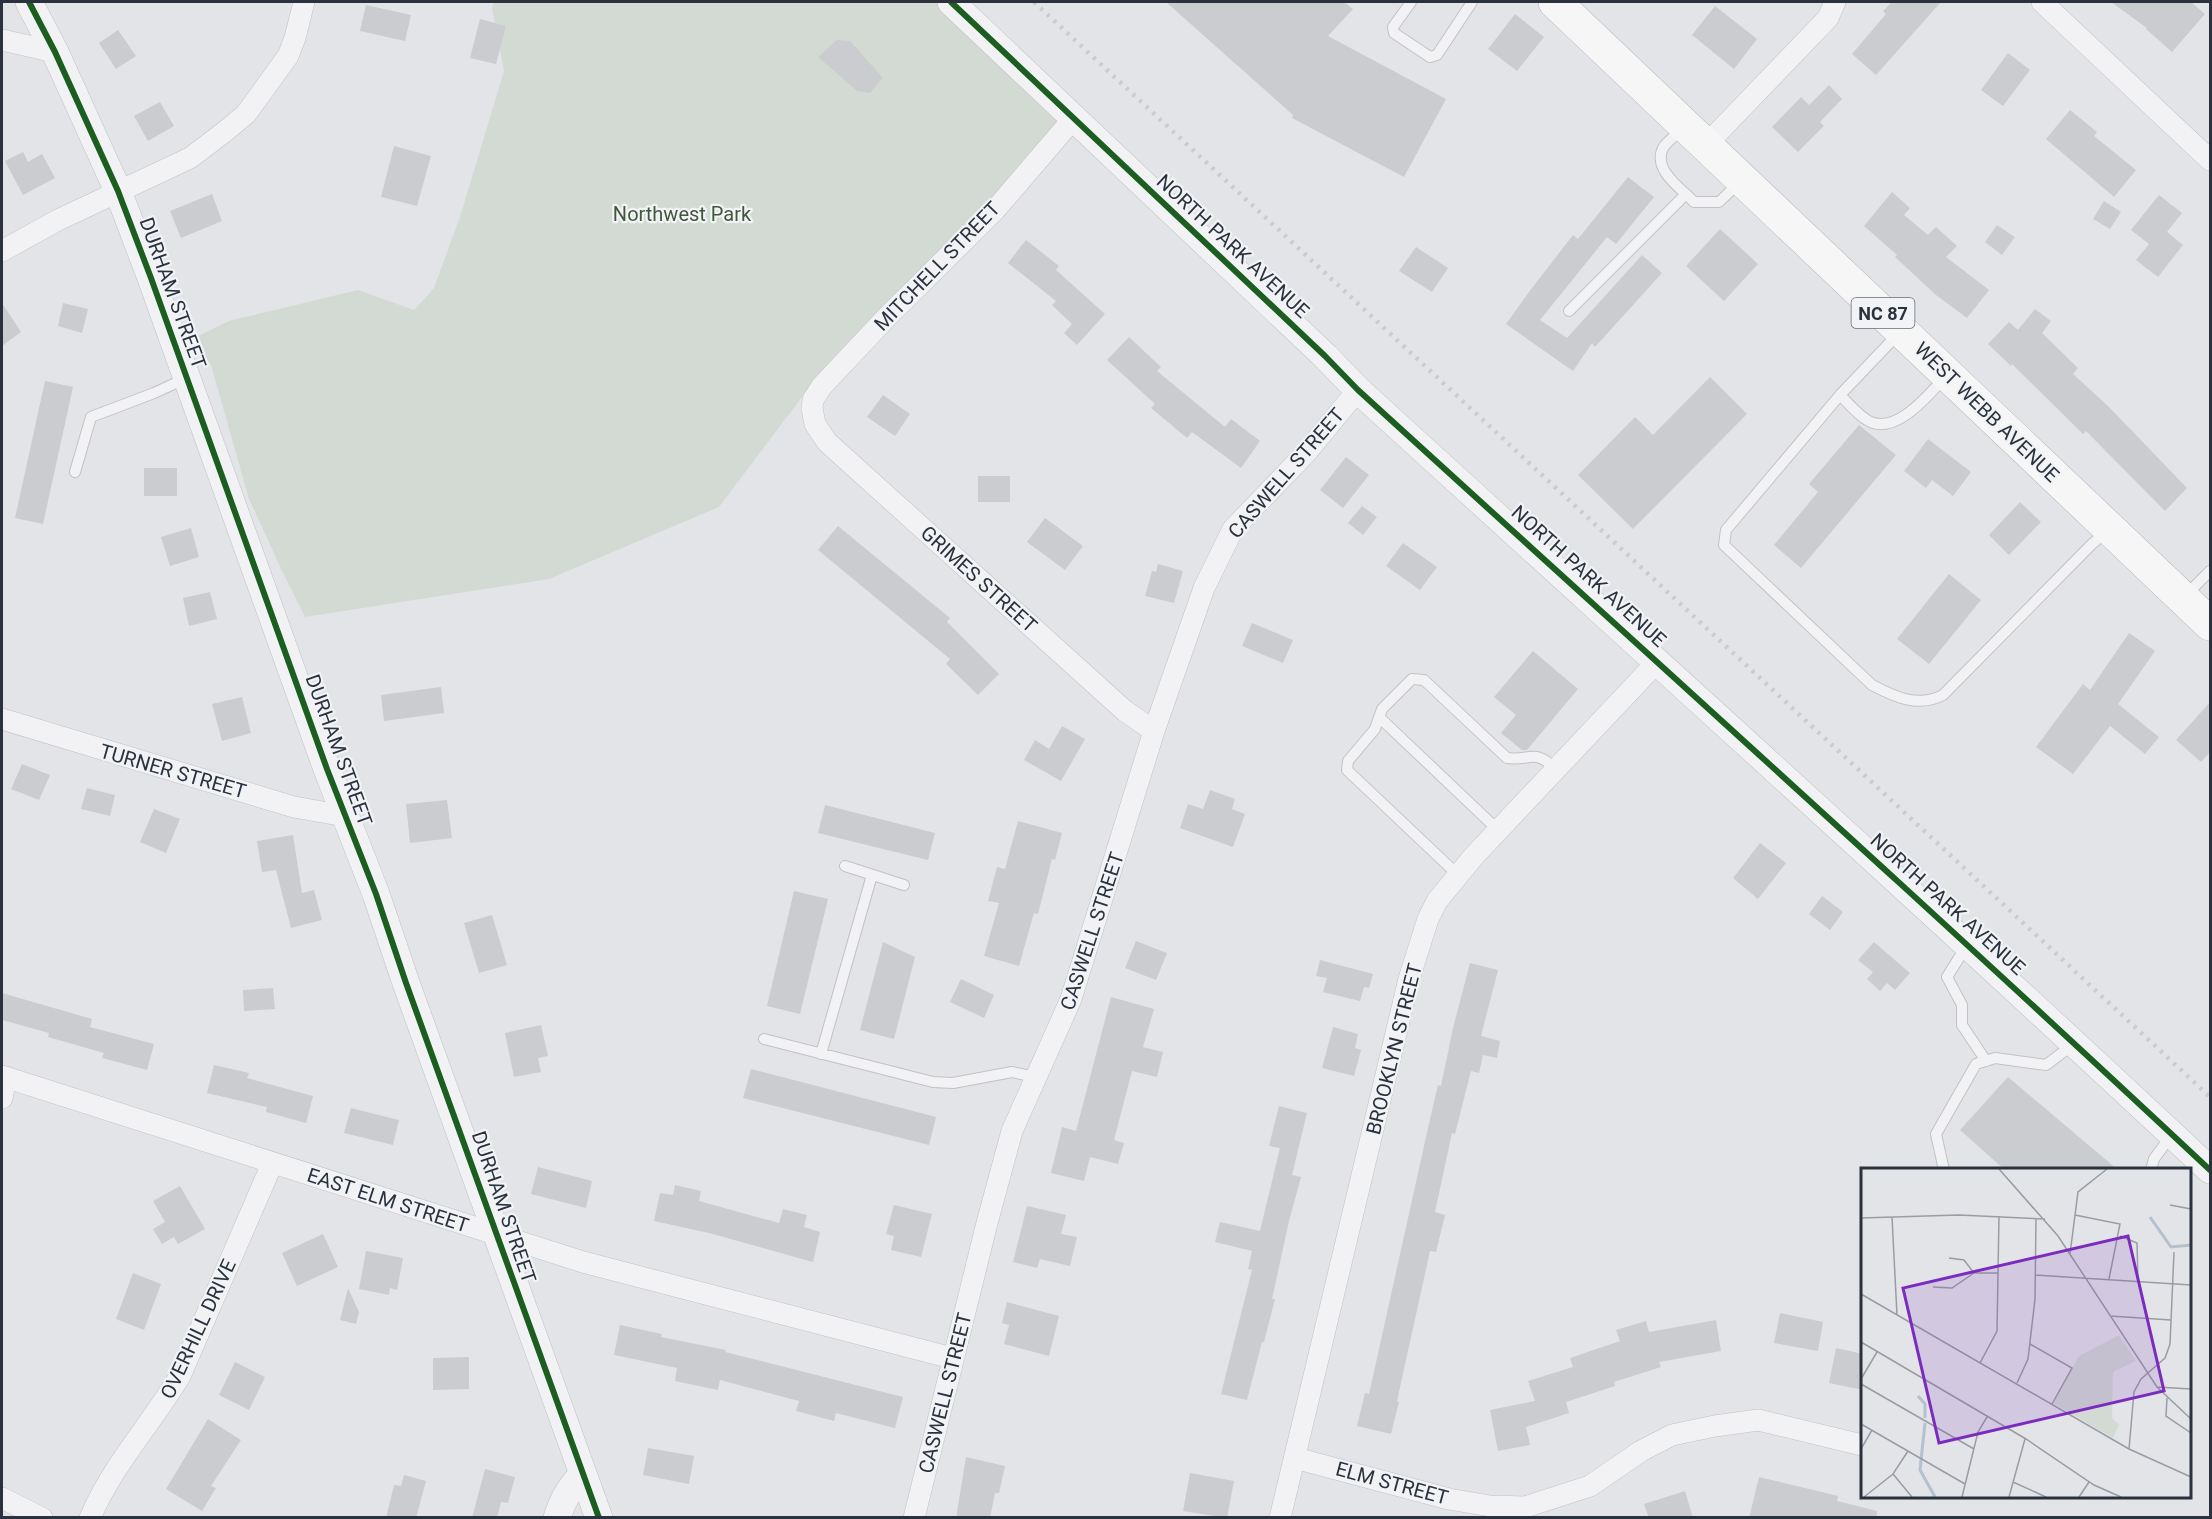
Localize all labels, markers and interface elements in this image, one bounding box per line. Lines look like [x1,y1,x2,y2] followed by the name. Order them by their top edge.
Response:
[1152,169,1314,323] street label: NORTH PARK AVENUE
[869,196,1005,336] street label: MITCHELL STREET
[613,202,752,226] park label: Northwest Park
[134,214,212,372] street label: DURHAM STREET
[1852,298,1914,328] road number: NC 87
[1910,337,2064,487] street label: WEST WEBB AVENUE
[1223,403,1349,543] street label: CASWELL STREET
[1507,500,1671,652] street label: NORTH PARK AVENUE
[916,521,1042,637] street label: GRIMES STREET
[300,671,378,829] street label: DURHAM STREET
[97,739,249,803] street label: TURNER STREET
[1866,828,2030,980] street label: NORTH PARK AVENUE
[1055,849,1129,1013] street label: CASWELL STREET
[1361,961,1427,1137] street label: BROOKLYN STREET
[467,1128,541,1286] street label: DURHAM STREET
[304,1163,472,1237] street label: EAST ELM STREET
[1861,1168,2191,1498] inset map
[155,1255,241,1403] street label: OVERHILL DRIVE
[913,1310,977,1476] street label: CASWELL STREET
[1333,1456,1451,1510] street label: ELM STREET

